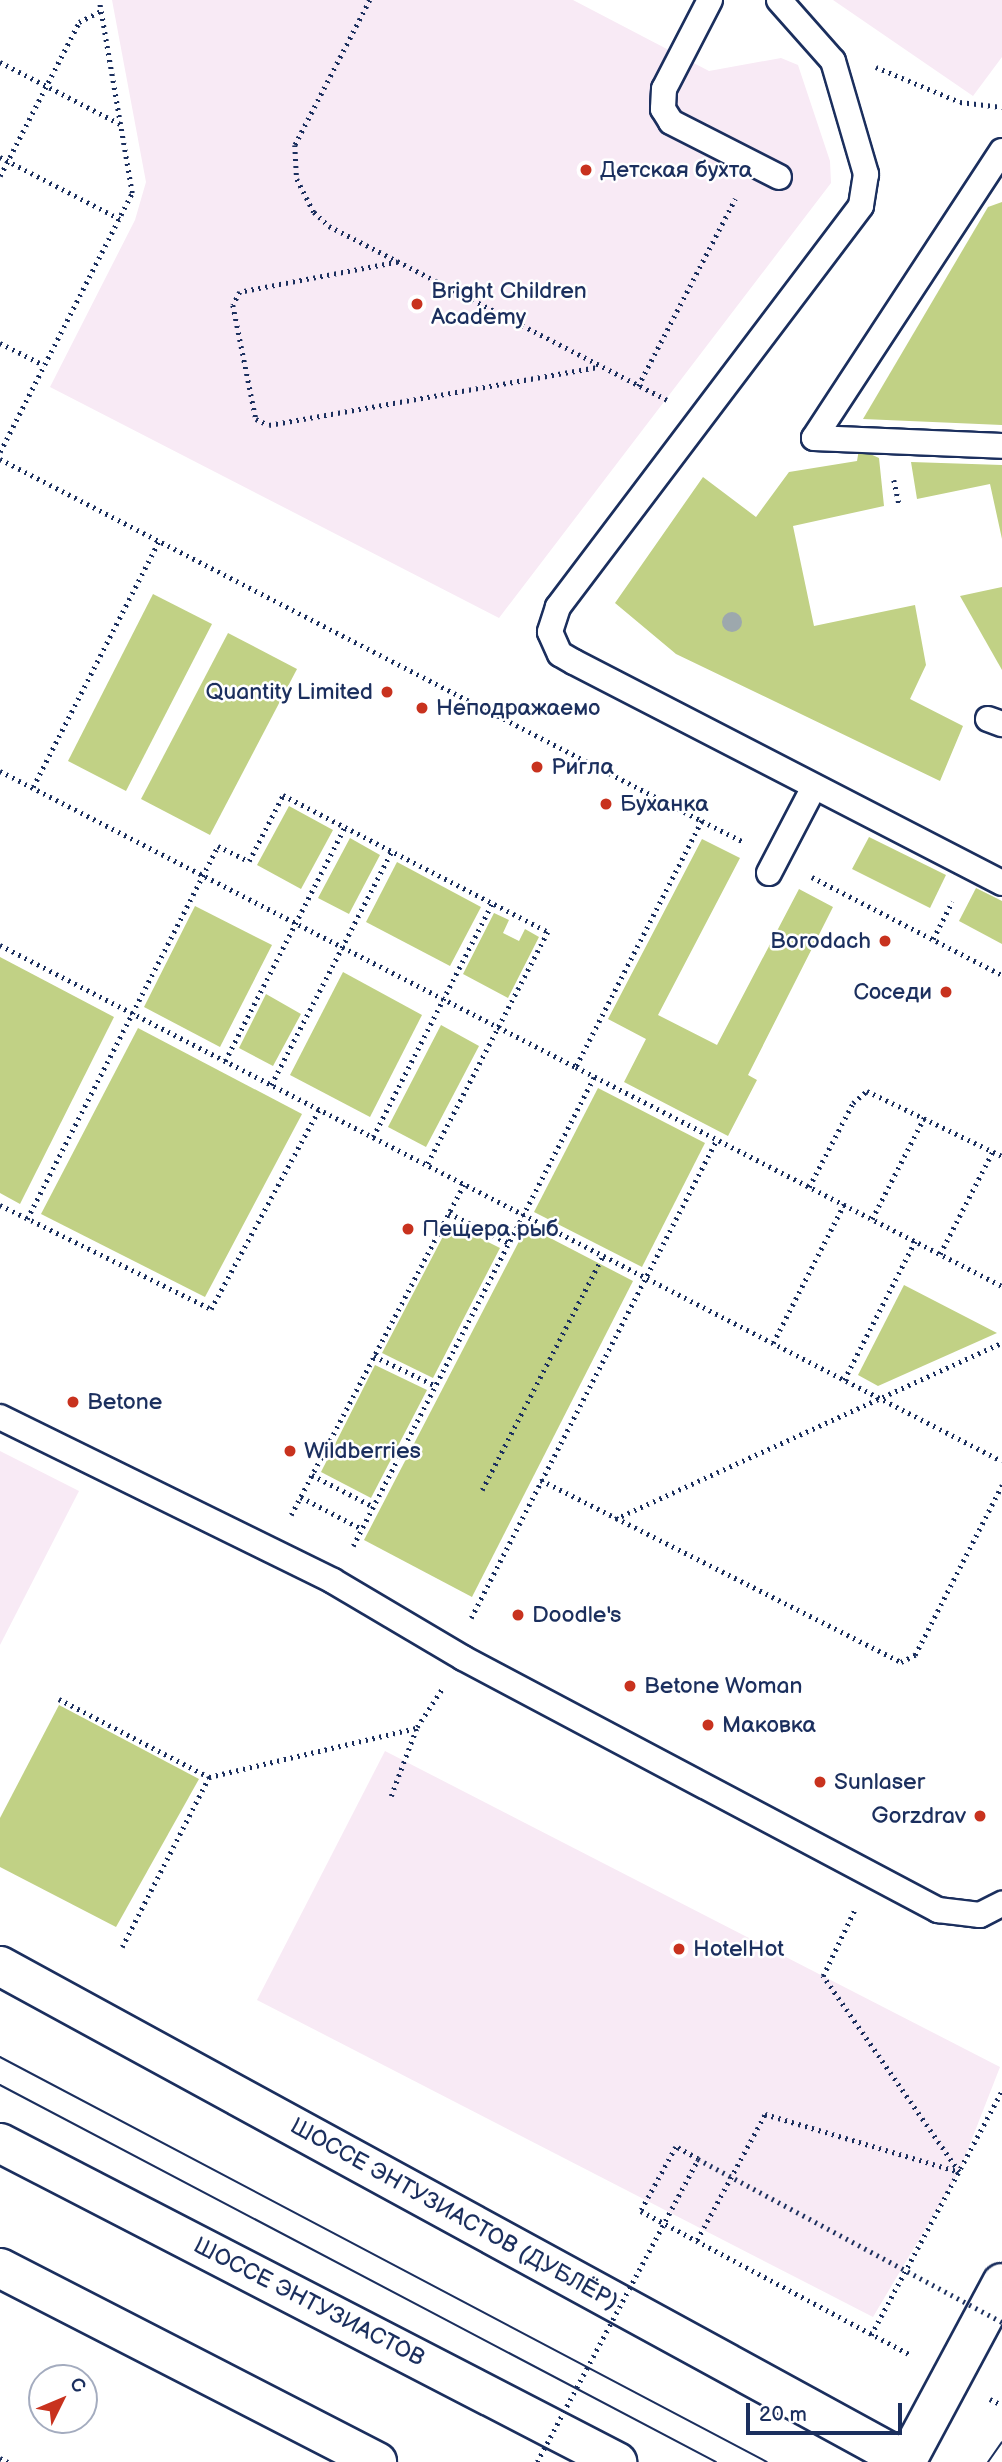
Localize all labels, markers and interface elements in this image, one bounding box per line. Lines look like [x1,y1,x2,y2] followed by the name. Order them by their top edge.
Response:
[600,156,752,184] place label: Детская бухта
[578,162,594,178] marker: Детская бухта
[431,277,587,331] place label: Bright Children Academy
[409,296,425,312] marker: Bright Children Academy
[204,678,373,706] place label: Quantity Limited
[379,684,395,700] marker: Quantity Limited
[436,694,600,722] place label: Неподражаемо
[414,700,430,716] marker: Неподражаемо
[551,753,614,781] place label: Ригла
[529,759,545,775] marker: Ригла
[620,790,709,818] place label: Буханка
[598,796,614,812] marker: Буханка
[770,927,871,955] place label: Borodach
[877,933,893,949] marker: Borodach
[854,978,932,1006] place label: Соседи
[938,984,954,1000] marker: Соседи
[422,1215,559,1243] place label: Пещера рыб
[400,1221,416,1237] marker: Пещера рыб
[87,1388,162,1416] place label: Betone
[65,1394,81,1410] marker: Betone
[304,1437,421,1465] place label: Wildberries
[282,1443,298,1459] marker: Wildberries
[532,1601,621,1629] place label: Doodle's
[510,1607,526,1623] marker: Doodle's
[644,1672,803,1700] place label: Betone Woman
[622,1678,638,1694] marker: Betone Woman
[722,1711,816,1739] place label: Маковка
[700,1717,716,1733] marker: Маковка
[834,1768,925,1796] place label: Sunlaser
[812,1774,828,1790] marker: Sunlaser
[871,1802,966,1830] place label: Gorzdrav
[972,1808,988,1824] marker: Gorzdrav
[693,1935,784,1963] place label: HotelHot
[671,1941,687,1957] marker: HotelHot
[285,2112,623,2316] street label: ШОССЕ ЭНТУЗИАСТОВ (ДУБЛЁР)
[189,2232,429,2372] street label: ШОССЕ ЭНТУЗИАСТОВ
[28,2364,98,2434] north arrow
[64,2373,90,2398] text: С
[750,2388,906,2432] scale bar
[759,2402,807,2427] text: 20 m

